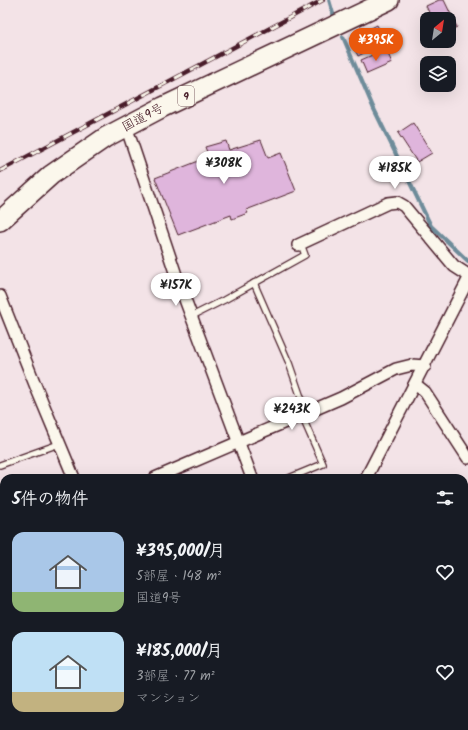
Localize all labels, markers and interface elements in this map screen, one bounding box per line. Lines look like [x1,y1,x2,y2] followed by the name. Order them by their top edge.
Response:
[420,12,456,48] north arrow
[420,12,456,92] map controls
[348,28,404,62] pin: ¥395K
[358,30,394,51] text: ¥395K
[420,56,456,92] button: layers
[178,86,194,106] road number: 9
[118,98,168,138] street label: 国道9号
[196,151,252,185] pin: ¥308K
[205,153,243,174] text: ¥308K
[367,156,423,190] pin: ¥185K
[378,158,412,179] text: ¥185K
[148,273,204,307] pin: ¥157K
[160,275,192,296] text: ¥157K
[264,397,320,431] pin: ¥243K
[273,399,311,420] text: ¥243K
[12,486,89,513] text: 5件の物件
[434,487,456,509] icon: filters
[136,538,225,565] text: ¥395,000/月
[44,548,92,596] icon: home
[434,561,456,583] icon: heart
[136,566,221,587] text: 5部屋 · 148 m²
[136,588,181,609] text: 国道9号
[136,638,223,665] text: ¥185,000/月
[44,648,92,696] icon: home
[434,661,456,683] icon: heart
[136,666,214,687] text: 3部屋 · 77 m²
[136,688,200,709] text: マンション

